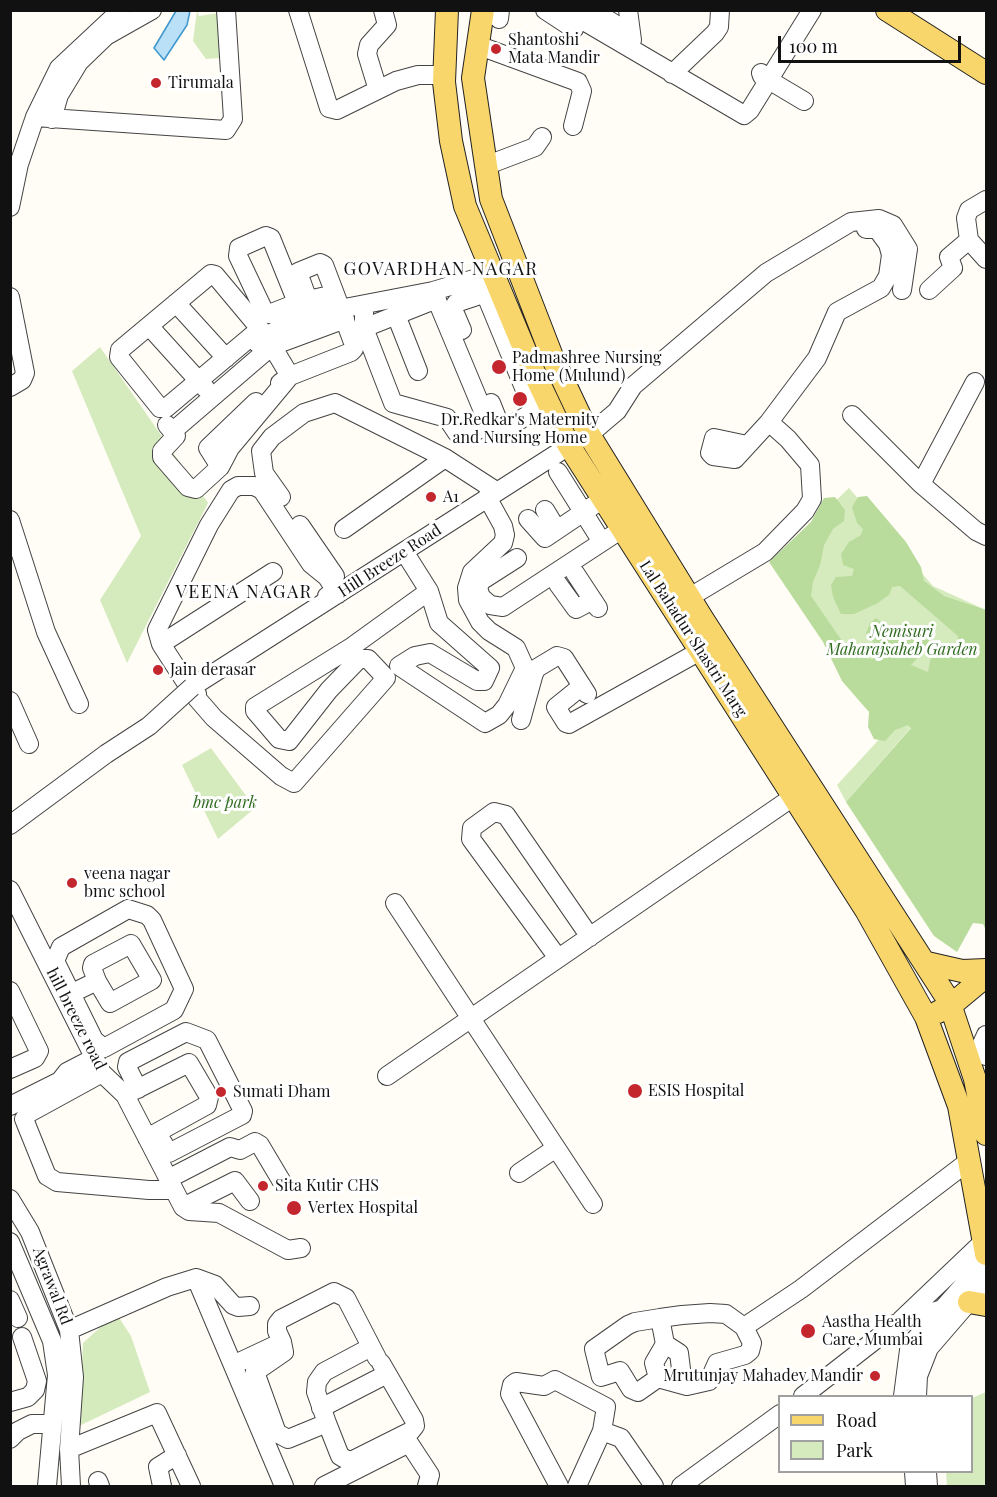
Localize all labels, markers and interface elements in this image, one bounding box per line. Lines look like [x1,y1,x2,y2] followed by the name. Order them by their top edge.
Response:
[781,24,964,62] scale bar
[508,30,600,68] place label: Shantoshi Mata Mandir
[789,34,838,58] text: 100 m
[489,42,503,56] marker: Shantoshi Mata Mandir
[168,73,234,93] place label: Tirumala
[149,76,163,90] marker: Tirumala
[344,258,538,280] district label: GOVARDHAN NAGAR
[512,348,661,386] place label: Padmashree Nursing Home (Mulund)
[490,358,508,376] marker: Padmashree Nursing Home (Mulund)
[511,390,529,408] marker: Dr.Redkar's Maternity and Nursing Home
[441,410,599,448] place label: Dr.Redkar's Maternity and Nursing Home
[443,487,459,507] place label: A1
[424,490,438,504] marker: A1
[335,521,445,601] street label: Hill Breeze Road
[635,557,751,721] street label: Lal Bahadur Shastri Marg
[175,581,313,603] district label: VEENA NAGAR
[826,622,978,660] park label: Nemisuri Maharajsaheb Garden
[170,660,256,680] place label: Jain derasar
[151,663,165,677] marker: Jain derasar
[193,793,257,813] park label: bmc park
[84,864,170,902] place label: veena nagar bmc school
[65,876,79,890] marker: veena nagar bmc school
[42,965,110,1073] street label: hill breeze road
[648,1081,744,1101] place label: ESIS Hospital
[233,1082,330,1102] place label: Sumati Dham
[626,1082,644,1100] marker: ESIS Hospital
[214,1085,228,1099] marker: Sumati Dham
[275,1176,379,1196] place label: Sita Kutir CHS
[256,1179,270,1193] marker: Sita Kutir CHS
[308,1198,418,1218] place label: Vertex Hospital
[285,1199,303,1217] marker: Vertex Hospital
[28,1244,76,1328] street label: Agrawal Rd
[822,1312,923,1350] place label: Aastha Health Care, Mumbai
[799,1322,817,1340] marker: Aastha Health Care, Mumbai
[663,1366,863,1386] place label: Mrutunjay Mahadev Mandir
[868,1369,882,1383] marker: Mrutunjay Mahadev Mandir
[778,1395,973,1473] legend
[836,1408,877,1432] text: Road
[836,1438,873,1462] text: Park

